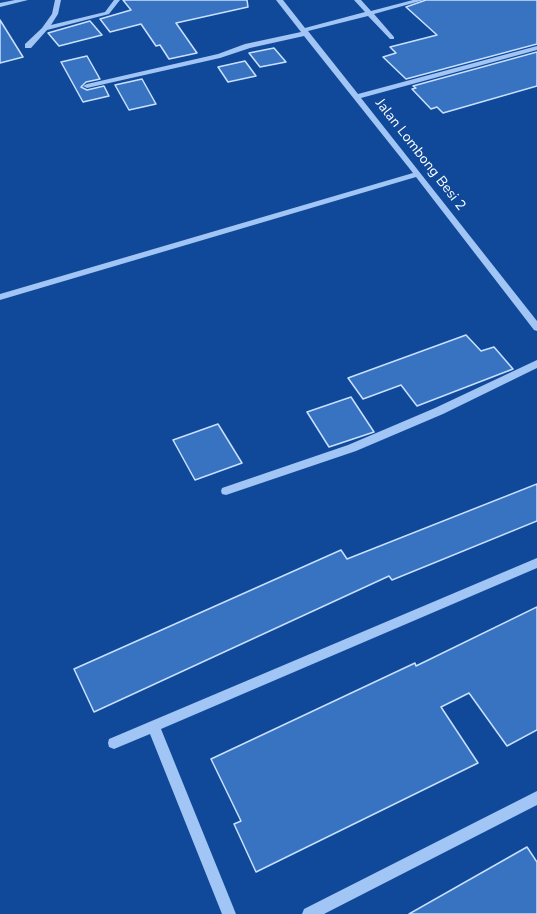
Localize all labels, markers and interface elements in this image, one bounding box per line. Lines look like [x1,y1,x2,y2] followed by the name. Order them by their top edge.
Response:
[371,96,469,214] street label: Jalan Lombong Besi 2

